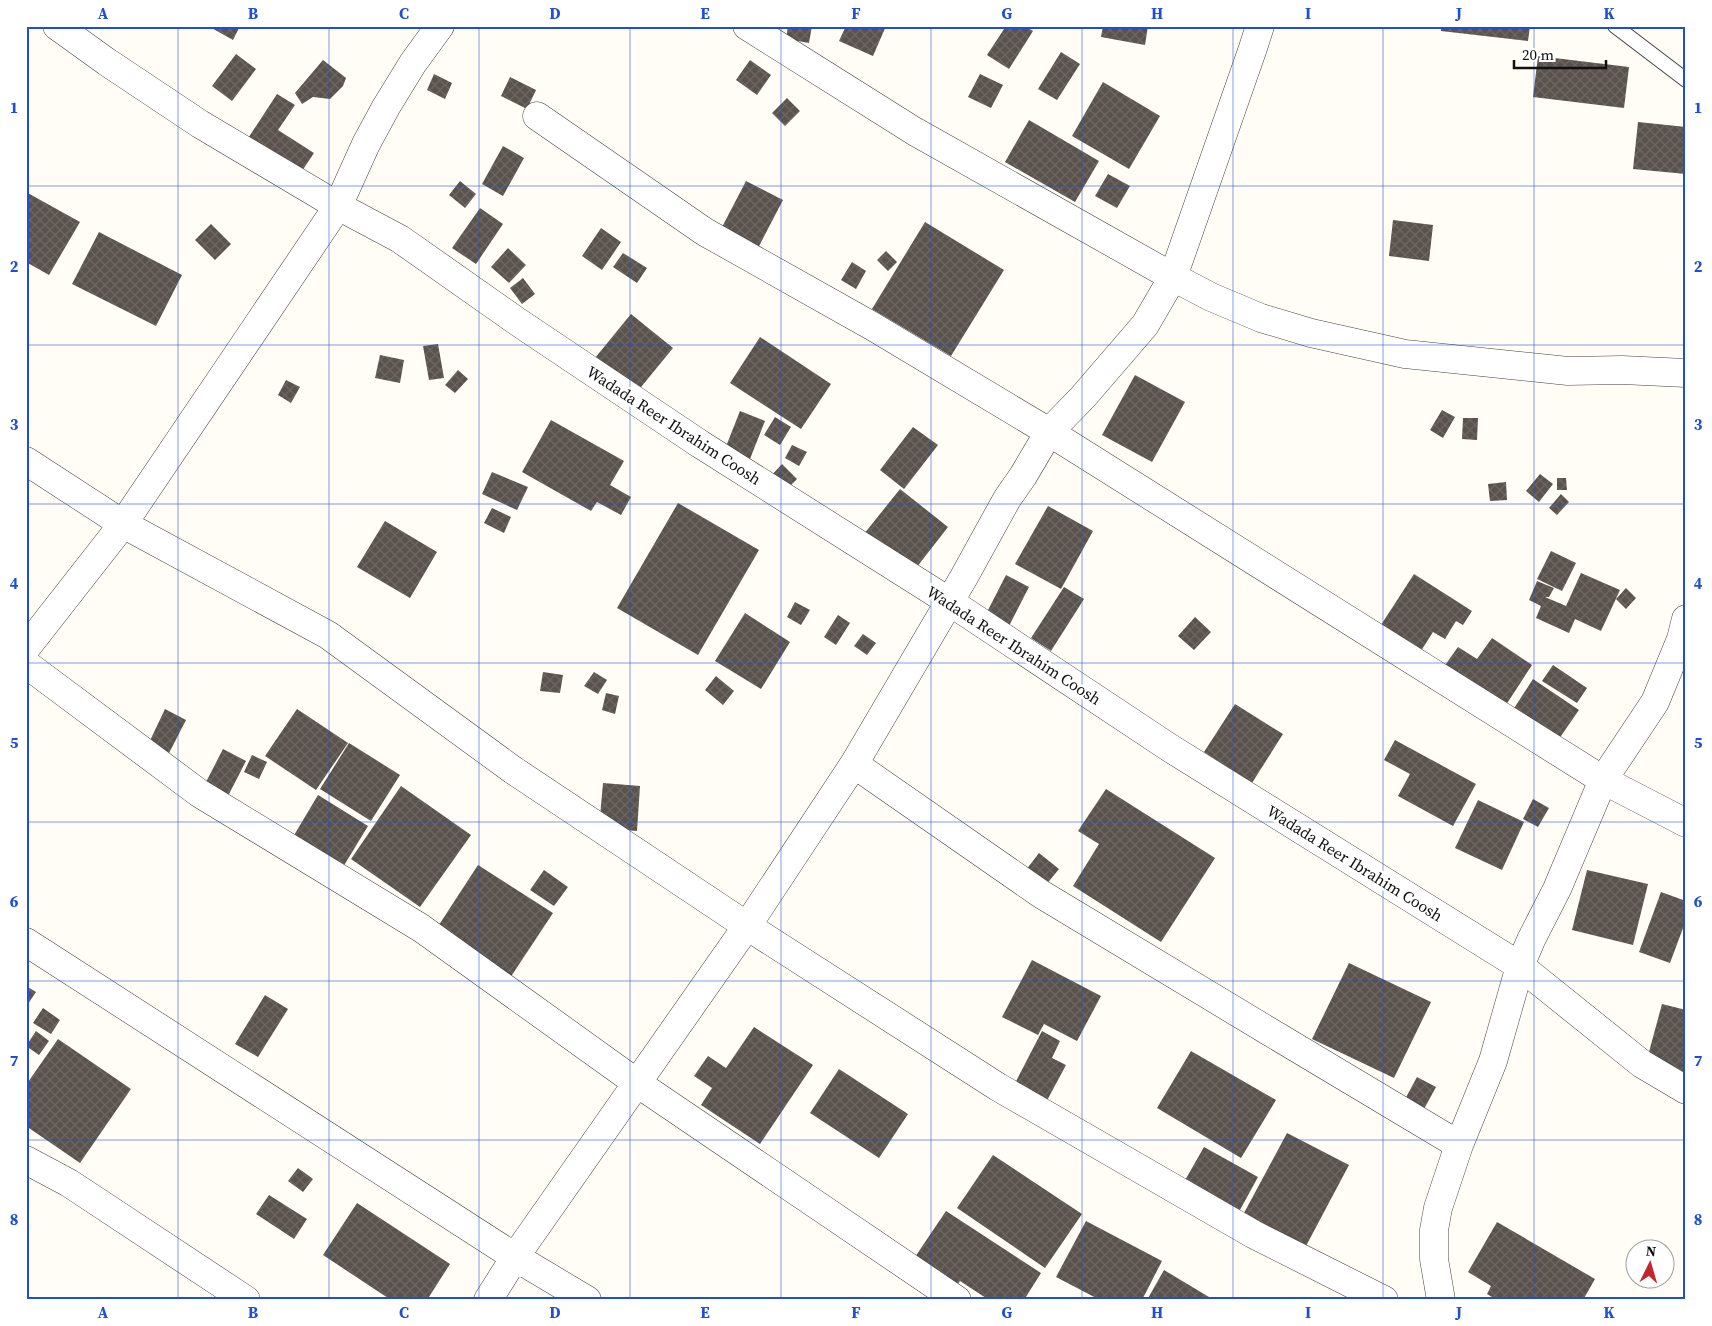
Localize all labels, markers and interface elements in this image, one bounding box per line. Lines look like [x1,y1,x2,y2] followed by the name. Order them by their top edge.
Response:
[98,2,109,24] text: A
[248,2,259,24] text: B
[399,2,409,24] text: C
[549,2,561,24] text: D
[700,2,710,24] text: E
[851,2,861,24] text: F
[1002,2,1013,24] text: G
[1151,2,1163,24] text: H
[1305,2,1311,24] text: I
[1455,2,1462,24] text: J
[1603,2,1615,24] text: K
[1514,38,1607,70] scale bar
[1522,44,1554,65] text: 20 m
[10,96,18,118] text: 1
[1694,96,1702,118] text: 1
[10,255,19,277] text: 2
[1694,255,1703,277] text: 2
[583,360,766,490] street label: Wadada Reer Ibrahim Coosh
[10,413,19,435] text: 3
[1694,413,1703,435] text: 3
[10,572,19,594] text: 4
[1694,572,1703,594] text: 4
[923,580,1106,710] street label: Wadada Reer Ibrahim Coosh
[10,731,19,753] text: 5
[1694,731,1703,753] text: 5
[1263,800,1448,927] street label: Wadada Reer Ibrahim Coosh
[10,890,19,912] text: 6
[1694,890,1703,912] text: 6
[10,1049,19,1071] text: 7
[1694,1049,1703,1071] text: 7
[10,1208,18,1230] text: 8
[1694,1208,1702,1230] text: 8
[1624,1238,1674,1288] north arrow
[1645,1241,1657,1261] text: N
[98,1301,109,1323] text: A
[248,1301,259,1323] text: B
[399,1301,409,1323] text: C
[549,1301,561,1323] text: D
[700,1301,710,1323] text: E
[851,1301,861,1323] text: F
[1002,1301,1013,1323] text: G
[1151,1301,1163,1323] text: H
[1305,1301,1311,1323] text: I
[1455,1301,1462,1323] text: J
[1603,1301,1615,1323] text: K

